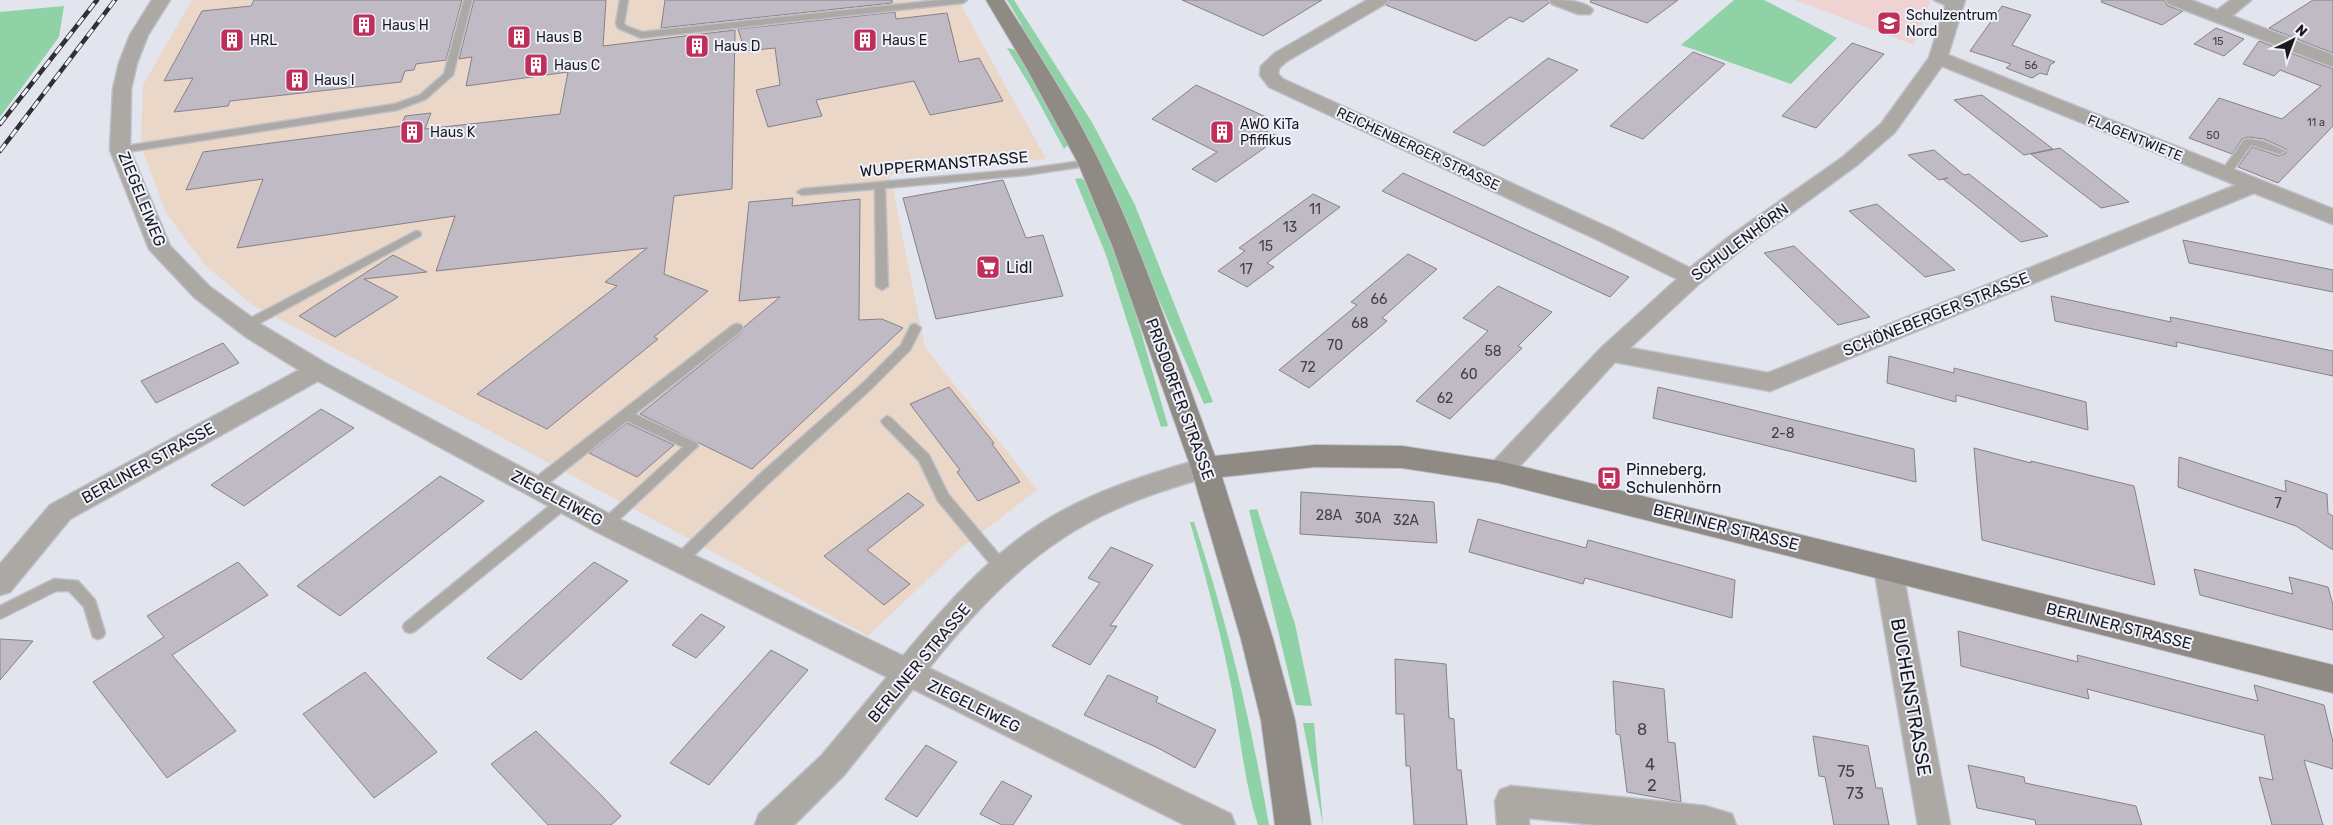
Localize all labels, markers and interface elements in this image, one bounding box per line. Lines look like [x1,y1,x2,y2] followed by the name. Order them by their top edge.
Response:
[1906,7,1998,40] place label: Schulzentrum Nord
[1876,10,1902,36] school or university icon: Schulzentrum Nord
[351,12,377,38] building icon: Haus H
[2268,15,2318,65] north arrow
[382,17,429,34] place label: Haus H
[2292,21,2311,40] text: N
[506,24,532,50] building icon: Haus B
[219,27,245,53] building icon: HRL
[852,27,878,53] building icon: Haus E
[536,29,582,46] place label: Haus B
[250,32,277,49] place label: HRL
[882,32,927,49] place label: Haus E
[684,33,710,59] building icon: Haus D
[2212,35,2224,48] house number: 15
[714,38,760,55] place label: Haus D
[523,52,549,78] building icon: Haus C
[554,57,600,74] place label: Haus C
[2024,59,2038,72] house number: 56
[284,67,310,93] building icon: Haus I
[314,72,355,89] place label: Haus I
[1334,104,1502,194] street label: REICHENBERGER STRASSE
[2085,111,2185,165] street label: FLAGENTWIETE
[1240,116,1299,149] place label: AWO KiTa Pfiffikus
[2307,116,2325,129] house number: 11 a
[399,119,425,145] building icon: Haus K
[1209,119,1235,145] building icon: AWO KiTa Pfiffikus
[430,124,476,141] place label: Haus K
[2206,129,2220,142] house number: 50
[859,147,1029,181] street label: WUPPERMANSTRASSE
[114,149,170,249] street label: ZIEGELEIWEG
[1688,199,1792,285] street label: SCHULENHÖRN
[1309,201,1321,218] house number: 11
[1283,219,1297,236] house number: 13
[1259,238,1273,255] house number: 15
[975,254,1001,280] supermarket icon: Lidl
[1006,258,1032,277] place label: Lidl
[1239,261,1253,278] house number: 17
[1840,268,2032,360] street label: SCHÖNEBERGER STRASSE
[1371,291,1387,308] house number: 66
[1351,315,1369,332] house number: 68
[1142,316,1218,482] street label: PRISDORFER STRASSE
[1327,337,1343,354] house number: 70
[1484,343,1502,360] house number: 58
[1300,359,1316,376] house number: 72
[1460,366,1478,383] house number: 60
[1437,390,1453,407] house number: 62
[78,419,218,507] street label: BERLINER STRASSE
[1771,425,1795,442] house number: 2-8
[1626,460,1721,497] place label: Pinneberg, Schulenhörn
[1596,465,1622,491] bus stop icon: Pinneberg, Schulenhörn
[508,466,606,530] street label: ZIEGELEIWEG
[2274,495,2282,512] house number: 7
[1651,500,1801,554] street label: BERLINER STRASSE
[1316,507,1343,524] house number: 28A
[1355,510,1382,527] house number: 30A
[1393,512,1420,529] house number: 32A
[2044,599,2194,653] street label: BERLINER STRASSE
[864,600,974,726] street label: BERLINER STRASSE
[1886,616,1936,778] street label: BUCHENSTRASSE
[925,675,1023,737] street label: ZIEGELEIWEG
[1637,720,1647,739] house number: 8
[1645,755,1655,774] house number: 4
[1837,762,1855,781] house number: 75
[1647,776,1657,795] house number: 2
[1846,784,1864,803] house number: 73

